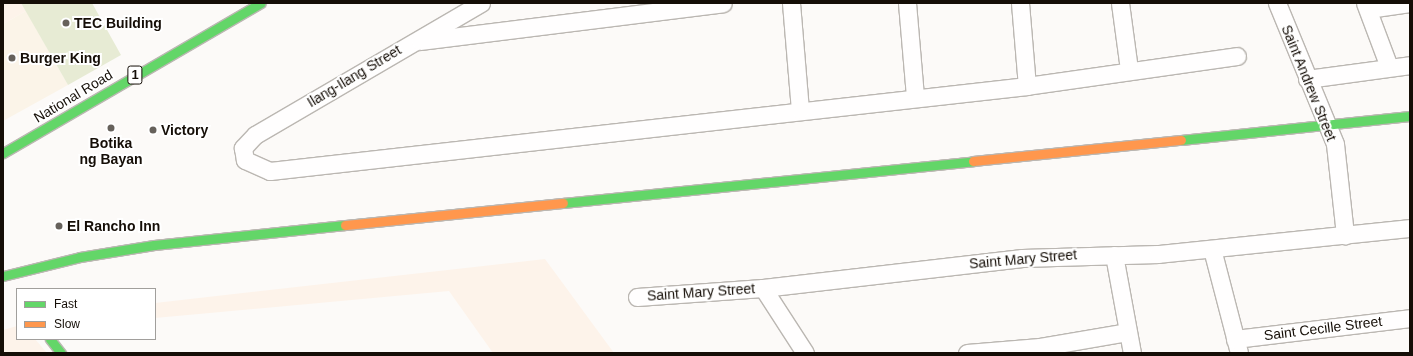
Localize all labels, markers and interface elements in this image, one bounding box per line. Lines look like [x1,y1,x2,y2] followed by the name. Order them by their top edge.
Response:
[74,15,162,31] place label: TEC Building
[61,18,71,28] marker: TEC Building
[1278,22,1340,144] street label: Saint Andrew Street
[304,41,404,111] street label: Ilang-Ilang Street
[20,50,101,66] place label: Burger King
[7,53,17,63] marker: Burger King
[127,64,143,86] road number: 1
[31,66,115,126] street label: National Road
[161,122,208,138] place label: Victory
[106,123,116,133] marker: Botika ng Bayan
[148,125,158,135] marker: Victory
[79,135,143,168] place label: Botika ng Bayan
[67,218,160,234] place label: El Rancho Inn
[54,221,64,231] marker: El Rancho Inn
[968,246,1078,272] street label: Saint Mary Street
[646,280,756,304] street label: Saint Mary Street
[16,288,156,340] legend
[54,297,77,311] text: Fast
[1263,312,1383,344] street label: Saint Cecille Street
[54,317,80,331] text: Slow

